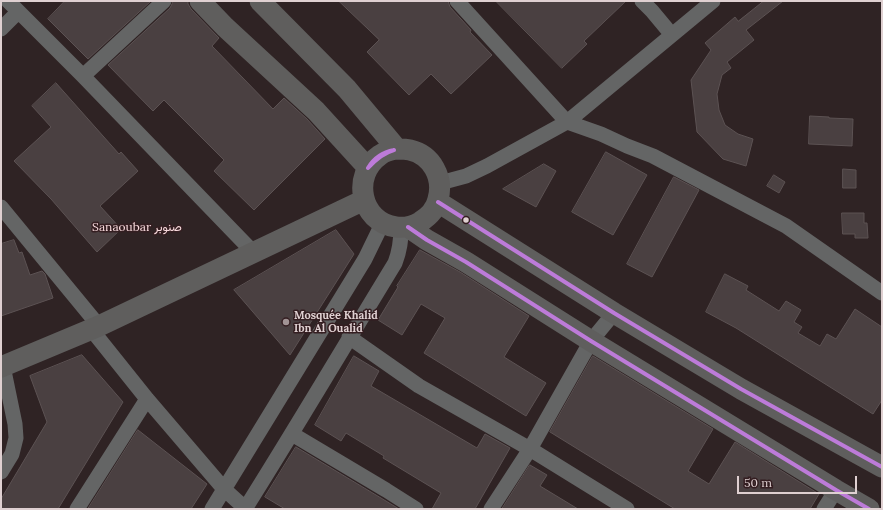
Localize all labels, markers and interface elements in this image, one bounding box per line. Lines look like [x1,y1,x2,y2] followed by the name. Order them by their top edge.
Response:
[461,215,471,225] unlabelled marker
[92,221,182,235] district label: Sanaoubar صنوبر
[294,309,378,335] place label: Mosquée Khalid Ibn Al Oualid
[281,317,291,327] marker: Mosquée Khalid Ibn Al Oualid
[739,468,859,494] scale bar
[744,475,772,490] text: 50 m

